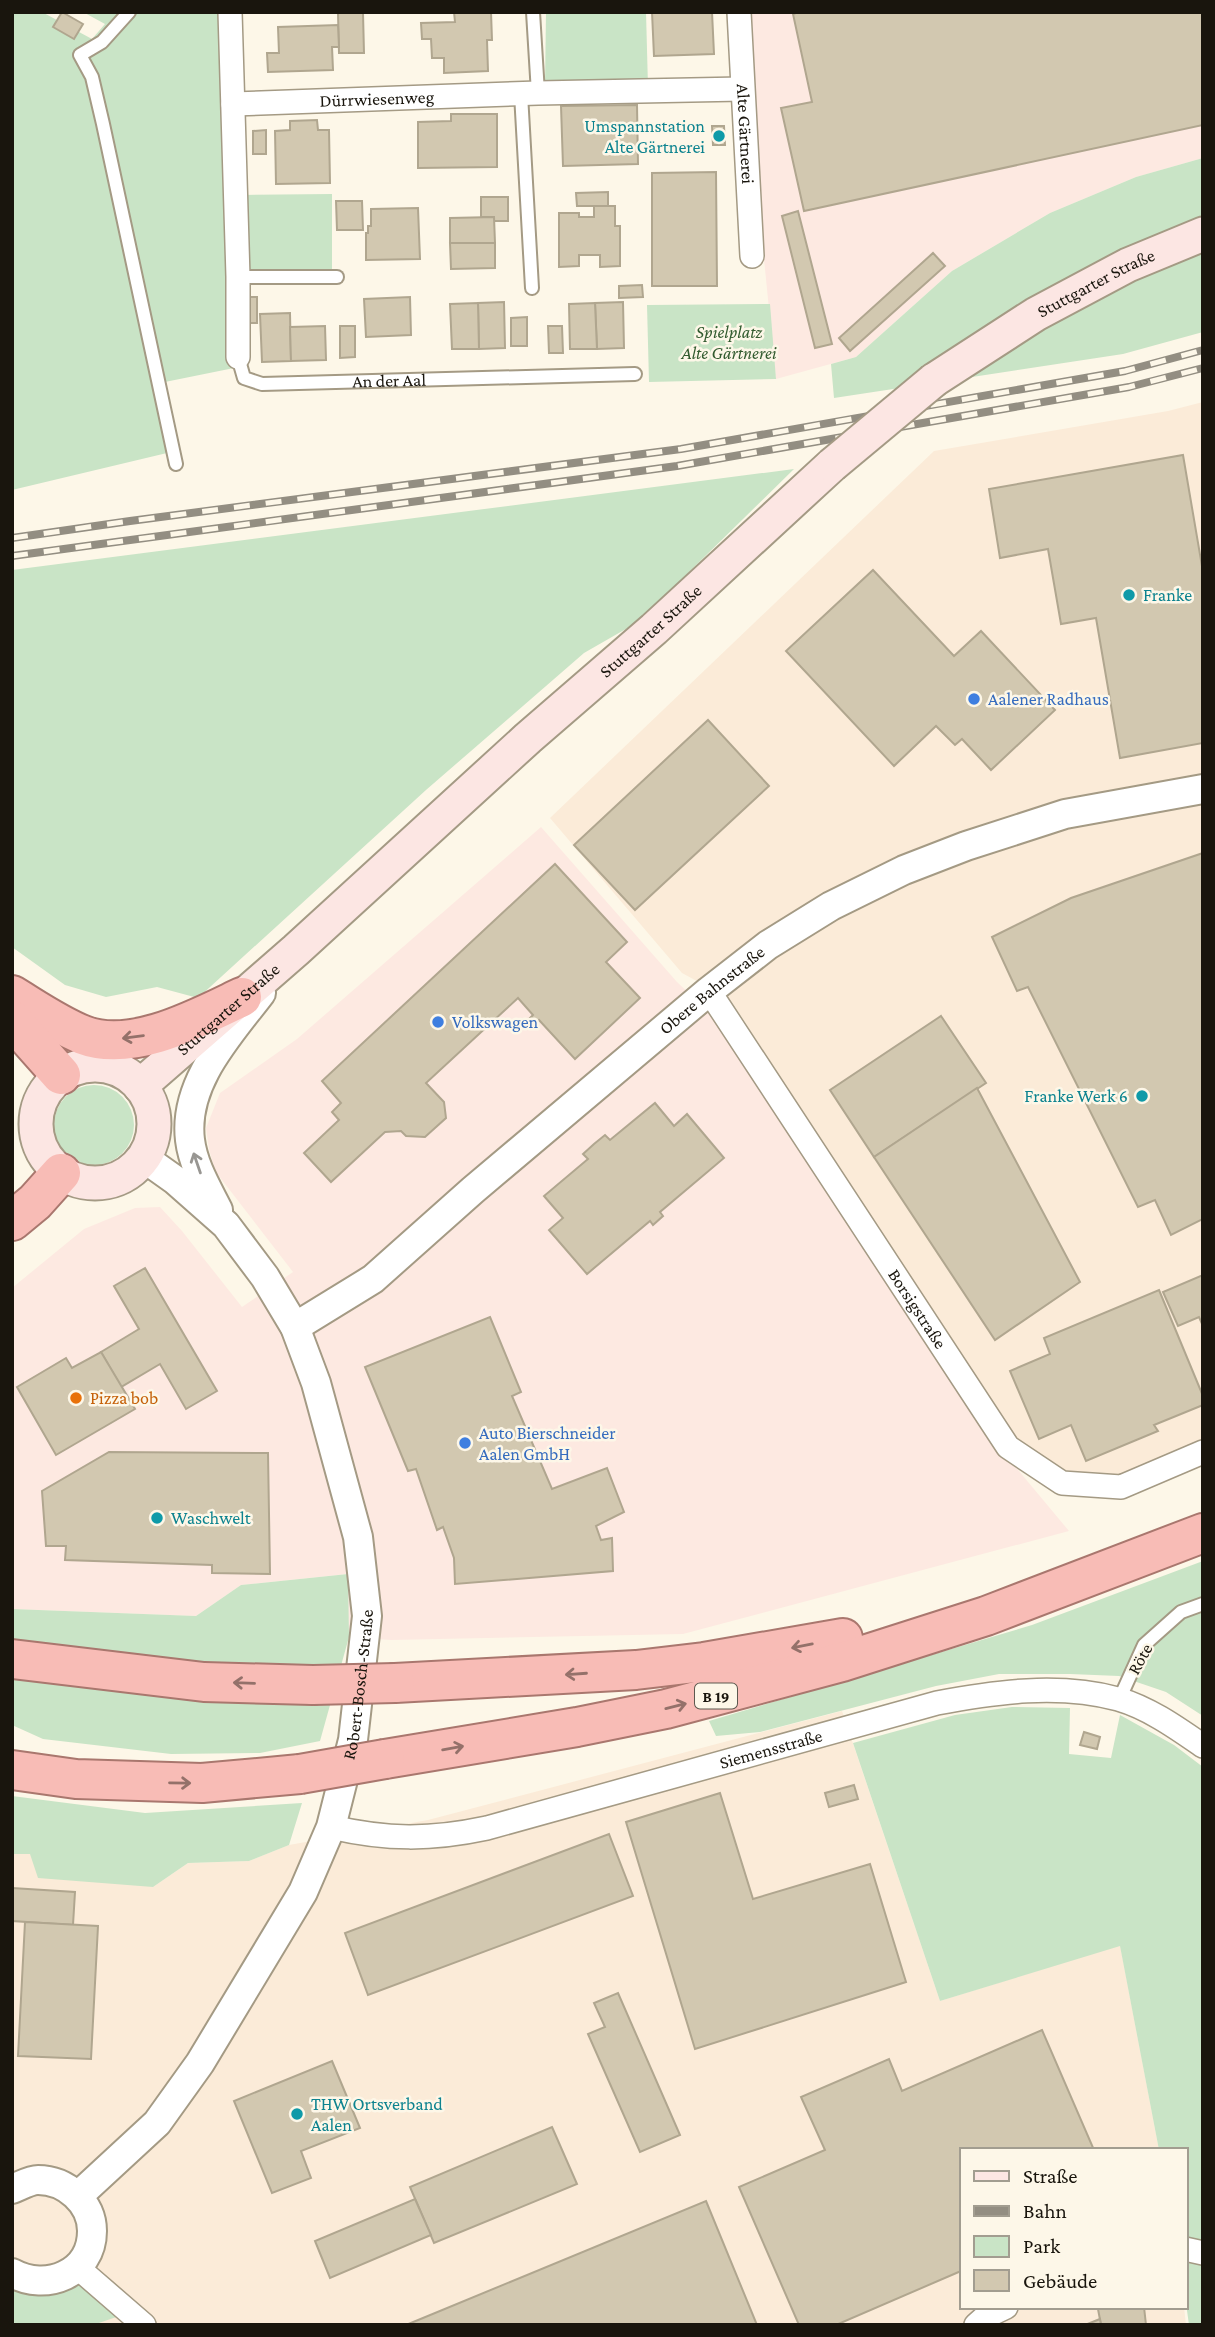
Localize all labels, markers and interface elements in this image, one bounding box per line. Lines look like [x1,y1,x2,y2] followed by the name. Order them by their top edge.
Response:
[733,83,758,185] street label: Alte Gärtnerei
[319,87,435,111] street label: Dürrwiesenweg
[584,116,705,157] place label: Umspannstation Alte Gärtnerei
[711,128,727,144] marker: Umspannstation Alte Gärtnerei
[1034,245,1158,322] street label: Stuttgarter Straße
[680,322,777,363] park label: Spielplatz Alte Gärtnerei
[352,370,427,392] street label: An der Aal
[596,580,706,681] street label: Stuttgarter Straße
[1143,585,1192,605] place label: Franke
[1121,587,1137,603] marker: Franke
[988,689,1109,709] place label: Aalener Radhaus
[966,691,982,707] marker: Aalener Radhaus
[655,942,769,1039] street label: Obere Bahnstraße
[173,959,284,1059] street label: Stuttgarter Straße
[452,1012,539,1032] place label: Volkswagen
[430,1014,446,1030] marker: Volkswagen
[122,1031,145,1044] one-way arrow
[1024,1086,1128,1106] place label: Franke Werk 6
[1134,1088,1150,1104] marker: Franke Werk 6
[190,1152,203,1174] one-way arrow
[884,1265,951,1352] street label: Borsigstraße
[90,1388,158,1408] place label: Pizza bob
[68,1390,84,1406] marker: Pizza bob
[479,1423,616,1464] place label: Auto Bierschneider Aalen GmbH
[457,1435,473,1451] marker: Auto Bierschneider Aalen GmbH
[171,1508,252,1528] place label: Waschwelt
[149,1510,165,1526] marker: Waschwelt
[338,1609,377,1762] street label: Robert-Bosch-Straße
[791,1640,814,1654] one-way arrow
[1123,1640,1157,1678] street label: Röte
[566,1668,588,1681] one-way arrow
[233,1676,256,1690] one-way arrow
[695,1684,737,1708] road number: B 19
[664,1699,687,1712] one-way arrow
[717,1725,824,1773] street label: Siemensstraße
[441,1741,464,1754] one-way arrow
[168,1776,191,1789] one-way arrow
[311,2094,443,2135] place label: THW Ortsverband Aalen
[289,2106,305,2122] marker: THW Ortsverband Aalen
[960,2148,1187,2309] legend
[1023,2164,1077,2188] text: Straße
[1023,2199,1067,2223] text: Bahn
[1023,2234,1060,2258] text: Park
[1023,2269,1097,2293] text: Gebäude

